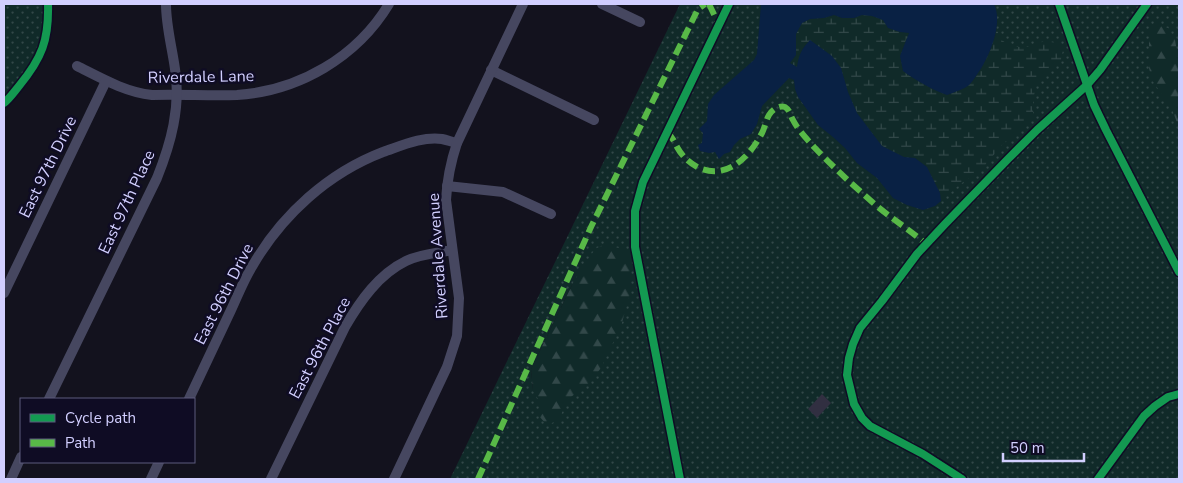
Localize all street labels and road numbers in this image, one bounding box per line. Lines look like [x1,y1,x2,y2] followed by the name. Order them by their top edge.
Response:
[148,65,254,89] street label: Riverdale Lane
[14,112,82,222] street label: East 97th Drive
[93,147,161,257] street label: East 97th Place
[423,192,453,320] street label: Riverdale Avenue
[189,240,259,348] street label: East 96th Drive
[284,293,356,403] street label: East 96th Place

